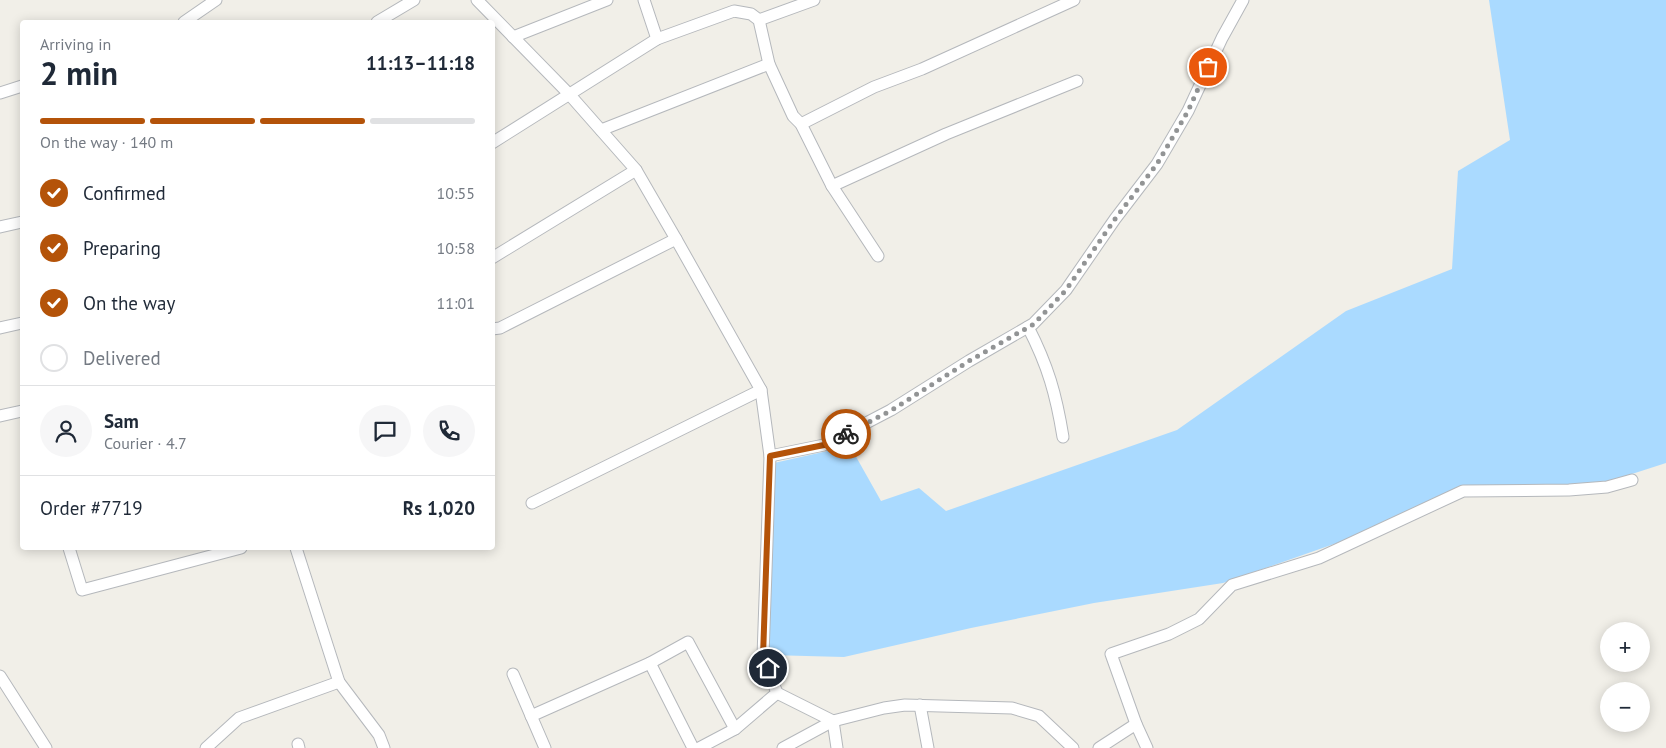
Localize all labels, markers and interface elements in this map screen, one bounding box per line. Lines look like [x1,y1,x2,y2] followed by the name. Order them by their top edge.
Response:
[40,34,111,54] text: Arriving in
[1187,46,1229,88] pin
[366,51,475,75] text: 11:13–11:18
[40,52,118,94] text: 2 min
[1194,53,1222,81] icon: bag
[40,132,173,152] text: On the way · 140 m
[40,179,68,207] icon: check
[83,181,166,205] text: Confirmed
[437,183,475,203] text: 10:55
[40,234,68,262] icon: check
[83,236,161,260] text: Preparing
[437,238,475,258] text: 10:58
[40,289,68,317] icon: check
[83,291,175,315] text: On the way
[437,293,475,313] text: 11:01
[83,346,161,370] text: Delivered
[40,405,92,457] button: person
[359,405,411,457] button: chat
[423,405,475,457] button: phone
[104,409,139,433] text: Sam
[821,409,871,459] courier
[832,420,860,448] icon: bike
[104,433,187,453] text: Courier · 4.7
[40,496,143,520] text: Order #7719
[403,496,475,520] text: Rs 1,020
[1600,622,1650,732] map controls
[1600,622,1650,672] button: +
[747,647,789,689] pin
[754,654,782,682] icon: home
[1600,682,1650,732] button: −

